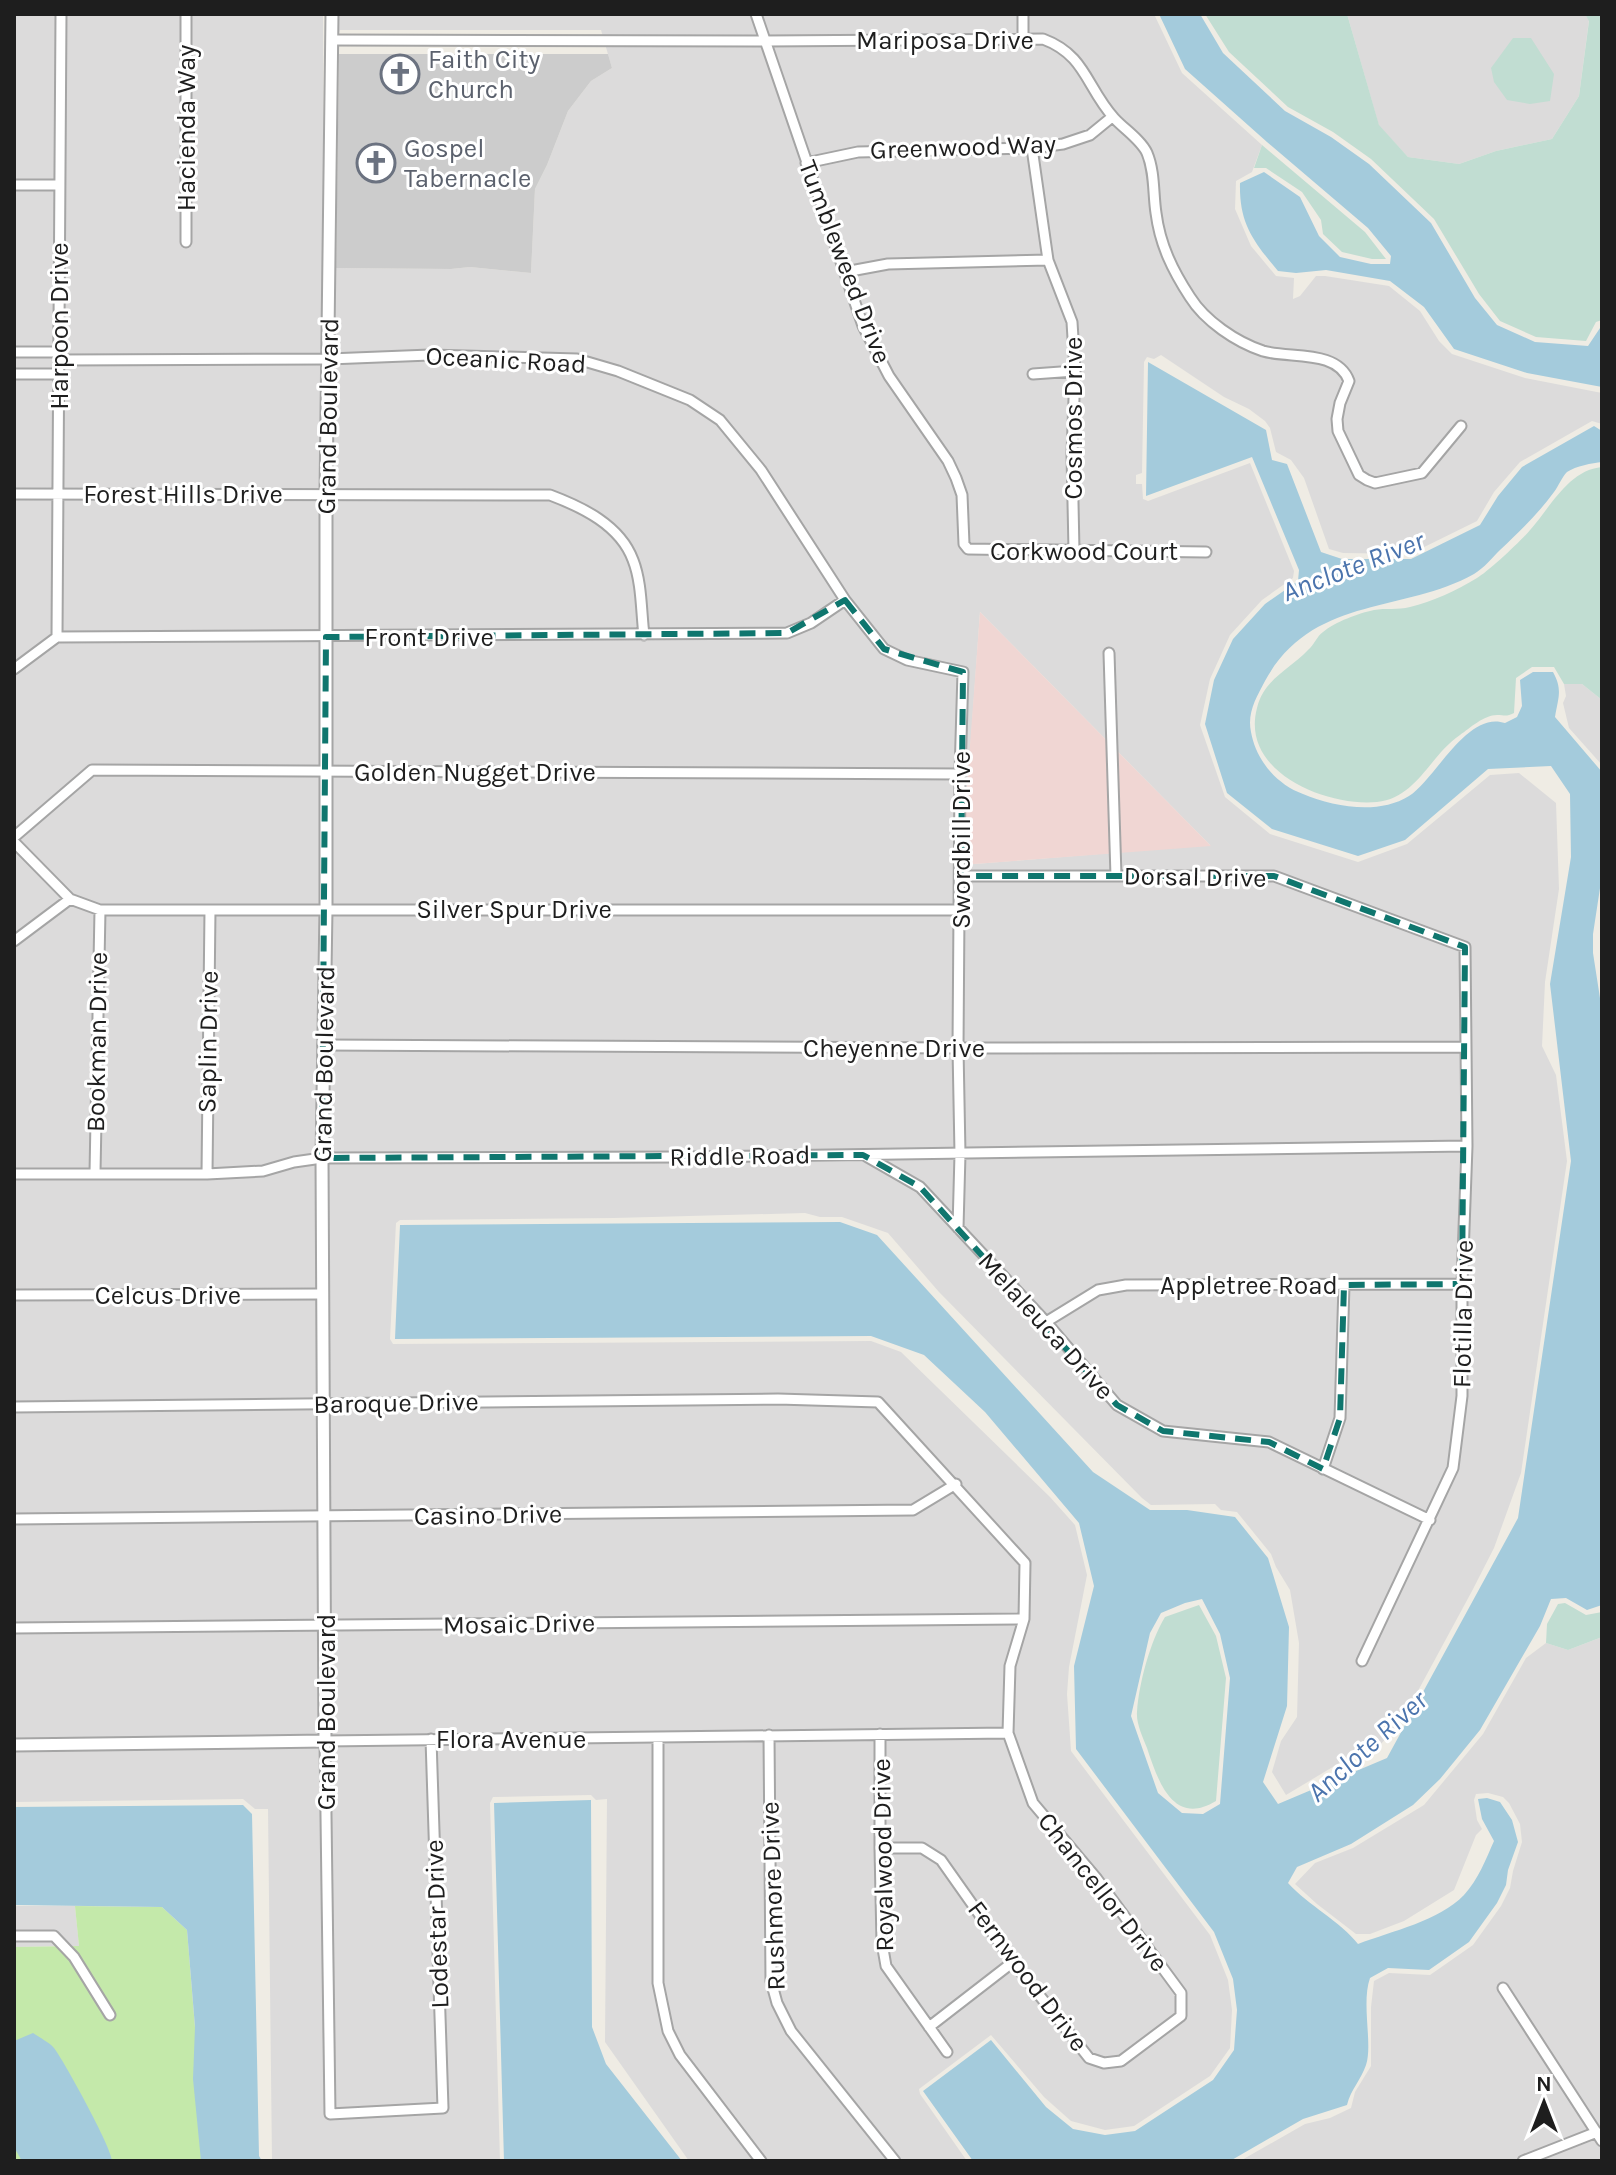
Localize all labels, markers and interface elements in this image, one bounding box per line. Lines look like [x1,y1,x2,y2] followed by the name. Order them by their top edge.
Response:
[856,25,1034,56] street label: Mariposa Drive
[428,44,540,105] place label: Faith City Church
[171,45,202,211] street label: Hacienda Way
[379,53,421,95] church icon: Faith City Church
[869,128,1057,166] street label: Greenwood Way
[404,133,531,194] place label: Gospel Tabernacle
[355,142,397,184] church icon: Gospel Tabernacle
[792,156,898,368] street label: Tumbleweed Drive
[44,242,75,410] street label: Harpoon Drive
[311,317,345,515] street label: Grand Boulevard
[1058,337,1089,499] street label: Cosmos Drive
[425,340,587,380] street label: Oceanic Road
[83,479,283,510] street label: Forest Hills Drive
[1277,523,1430,608] water label: Anclote River
[990,536,1178,567] street label: Corkwood Court
[364,622,494,653] street label: Front Drive
[946,751,977,929] street label: Swordbill Drive
[354,757,596,788] street label: Golden Nugget Drive
[1123,860,1267,894] street label: Dorsal Drive
[416,894,612,925] street label: Silver Spur Drive
[80,952,114,1132] street label: Bookman Drive
[307,965,341,1163] street label: Grand Boulevard
[191,970,225,1114] street label: Saplin Drive
[803,1033,985,1064] street label: Cheyenne Drive
[669,1139,811,1173] street label: Riddle Road
[1446,1240,1480,1388] street label: Flotilla Drive
[972,1246,1120,1406] street label: Melaleuca Drive
[1160,1270,1338,1301] street label: Appletree Road
[95,1280,241,1311] street label: Celcus Drive
[313,1386,479,1420] street label: Baroque Drive
[414,1498,562,1532] street label: Casino Drive
[443,1607,595,1641] street label: Mosaic Drive
[311,1614,342,1810] street label: Grand Boulevard
[1300,1683,1435,1808] water label: Anclote River
[436,1724,586,1755] street label: Flora Avenue
[866,1758,900,1952] street label: Royalwood Drive
[754,1801,792,1991] street label: Rushmore Drive
[1031,1806,1175,1978] street label: Chancellor Drive
[419,1839,455,2009] street label: Lodestar Drive
[961,1894,1095,2058] street label: Fernwood Drive
[1504,2063,1584,2143] north arrow
[1536,2071,1552,2097] text: N

